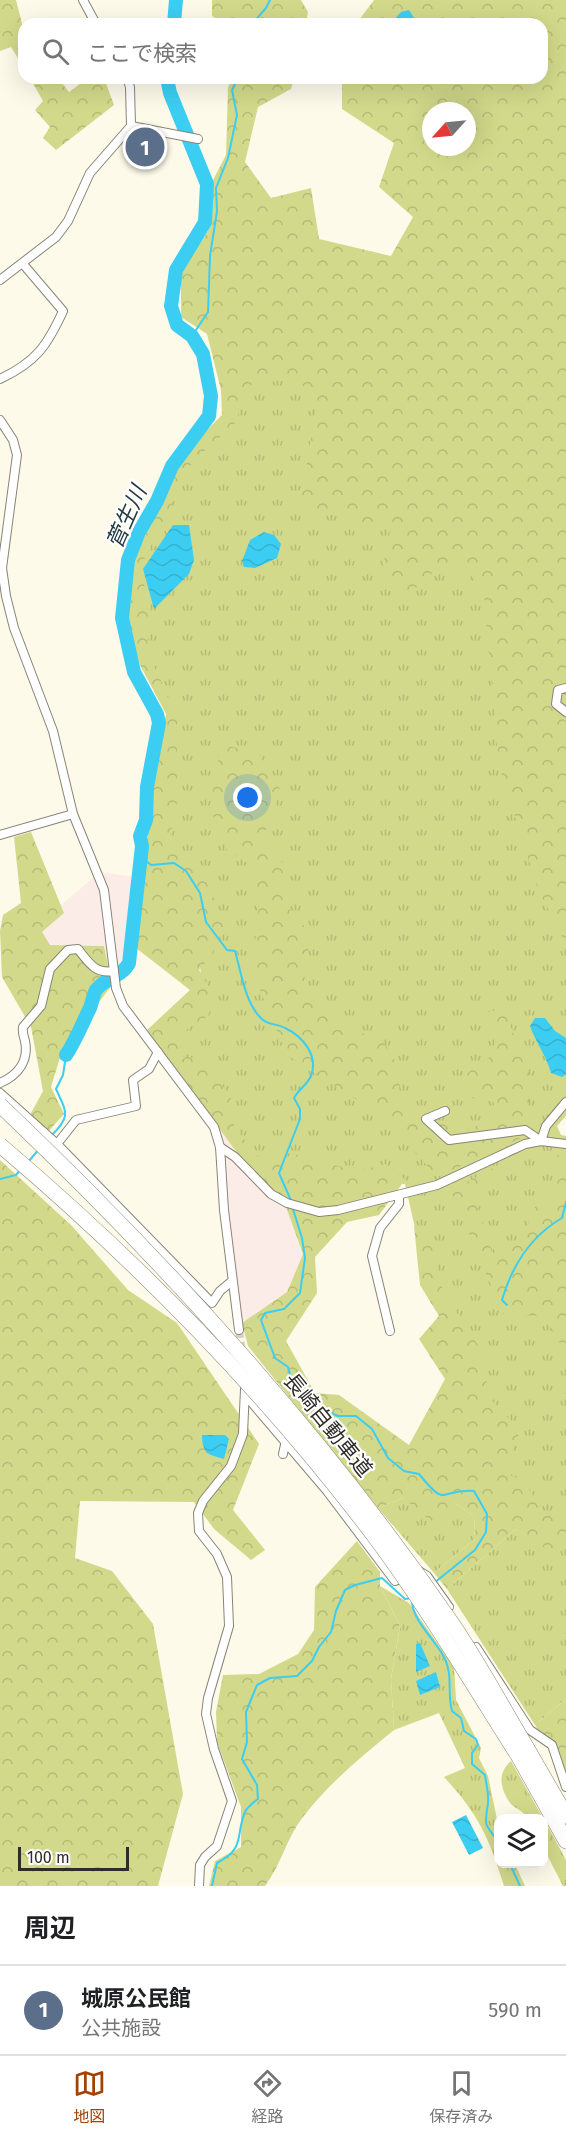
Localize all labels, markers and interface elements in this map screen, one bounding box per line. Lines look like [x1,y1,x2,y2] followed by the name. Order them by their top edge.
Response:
[18,18,548,84] search box
[39,35,72,68] icon: search
[87,40,197,67] text: ここで検索
[422,102,476,156] north arrow
[126,124,164,170] pin: 1
[101,480,153,553] water label: 菅生川
[233,783,262,812] your location
[278,1368,378,1482] street label: 長崎自動車道
[494,1814,548,1868] map controls
[494,1814,548,1868] button: layers
[18,1844,129,1872] scale bar
[27,1848,70,1867] text: 100 m
[24,1913,76,1944] text: 周辺
[81,1985,191,2012] text: 城原公民館
[39,1998,48,2022] text: 1
[488,1998,542,2022] text: 590 m
[81,2016,161,2040] text: 公共施設
[73,2067,106,2127] tab: 地図
[251,2067,284,2127] tab: 経路
[429,2067,493,2127] tab: 保存済み

